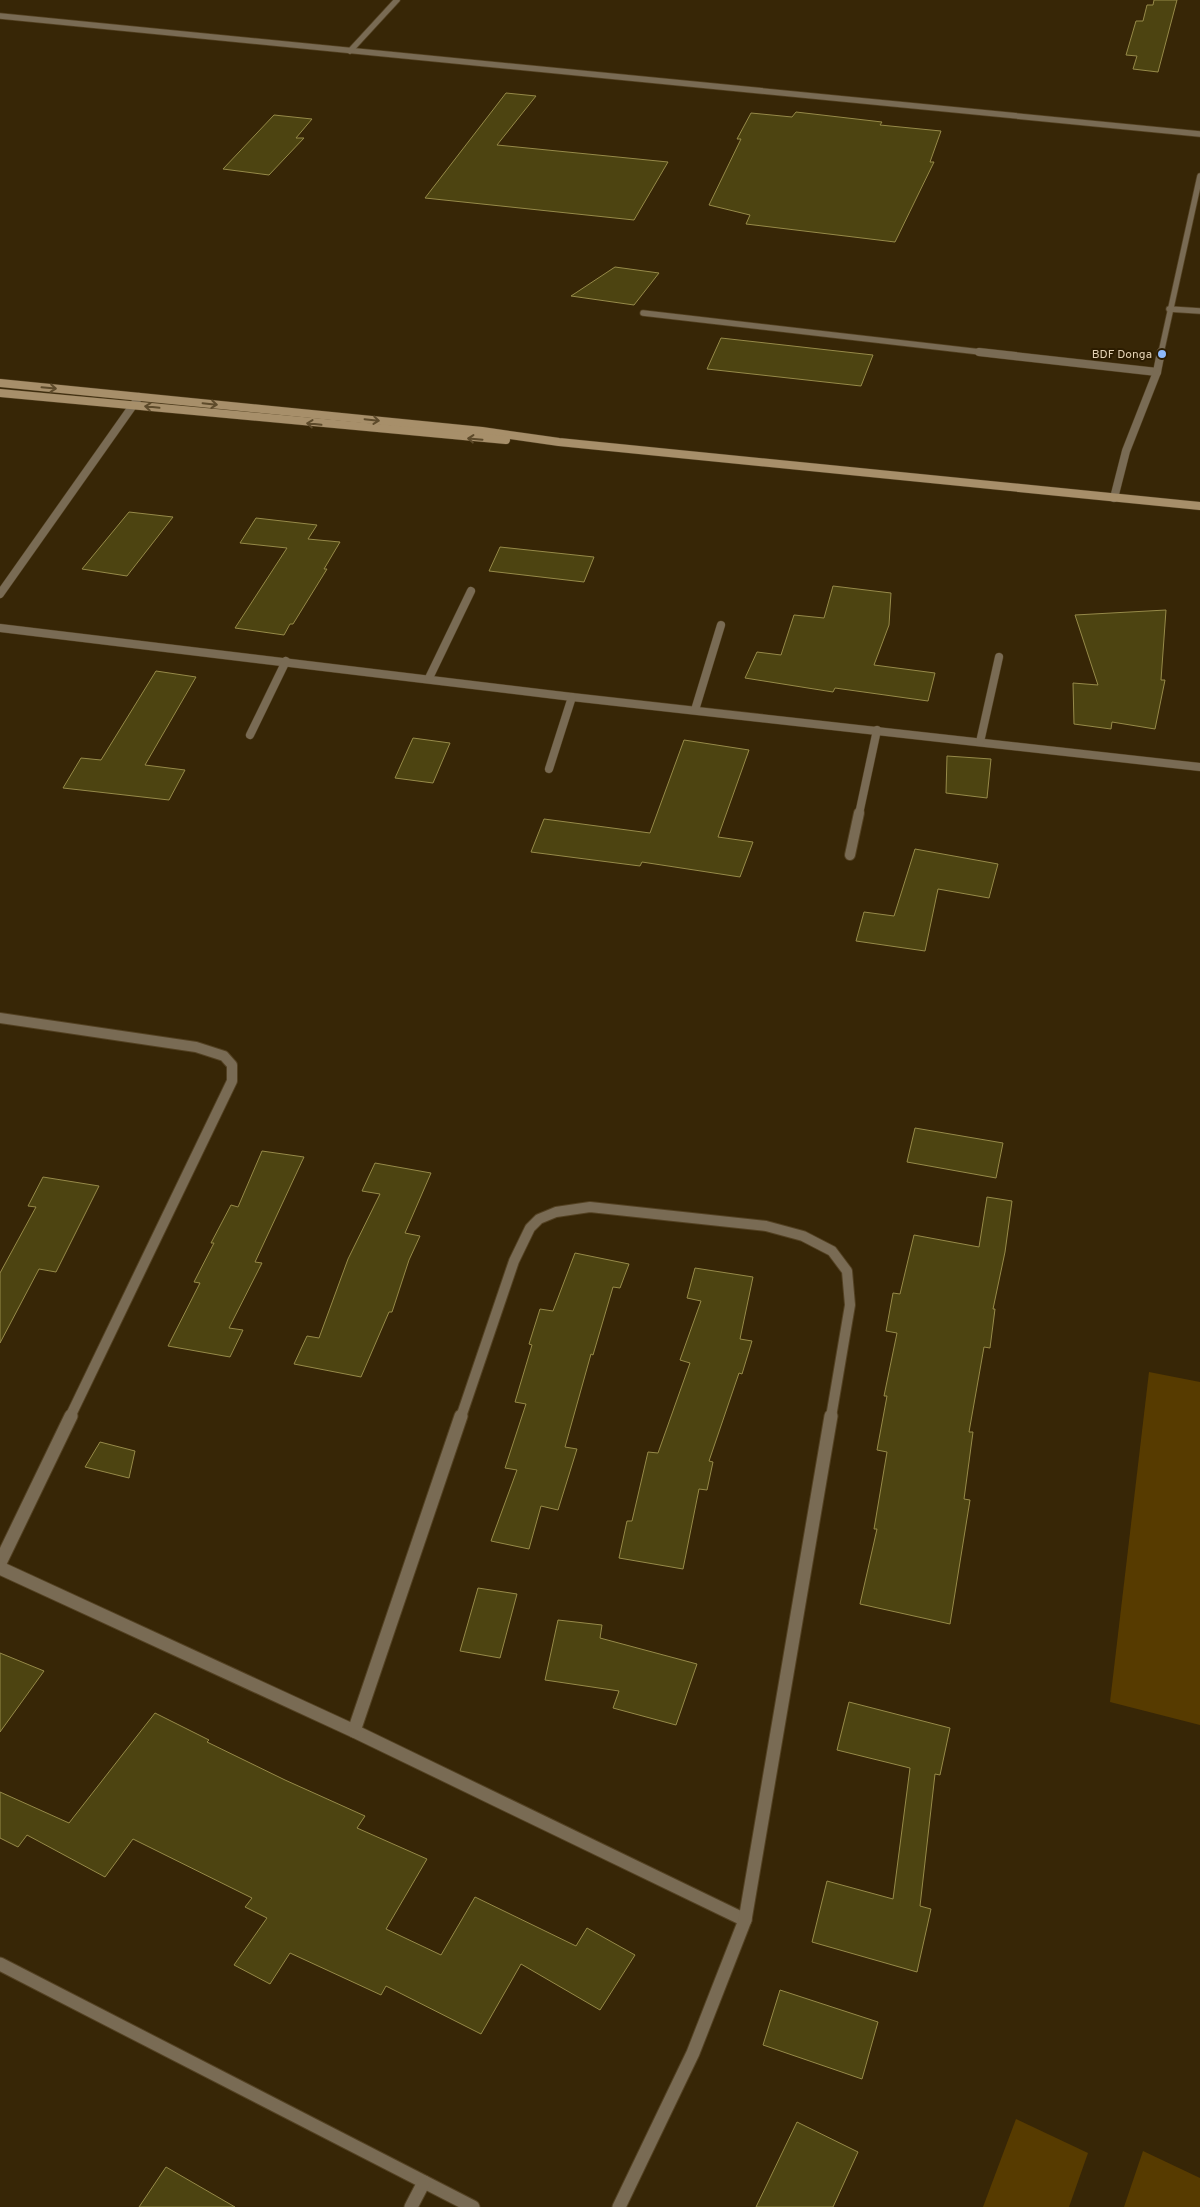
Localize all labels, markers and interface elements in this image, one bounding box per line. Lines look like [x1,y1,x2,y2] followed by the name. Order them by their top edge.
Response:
[1092,347,1152,363] place label: BDF Donga
[1156,348,1168,360] marker: BDF Donga
[40,383,56,393] one-way arrow
[202,399,218,409] one-way arrow
[144,402,160,412] one-way arrow
[364,415,380,425] one-way arrow
[306,419,322,428] one-way arrow
[468,434,484,443] one-way arrow

